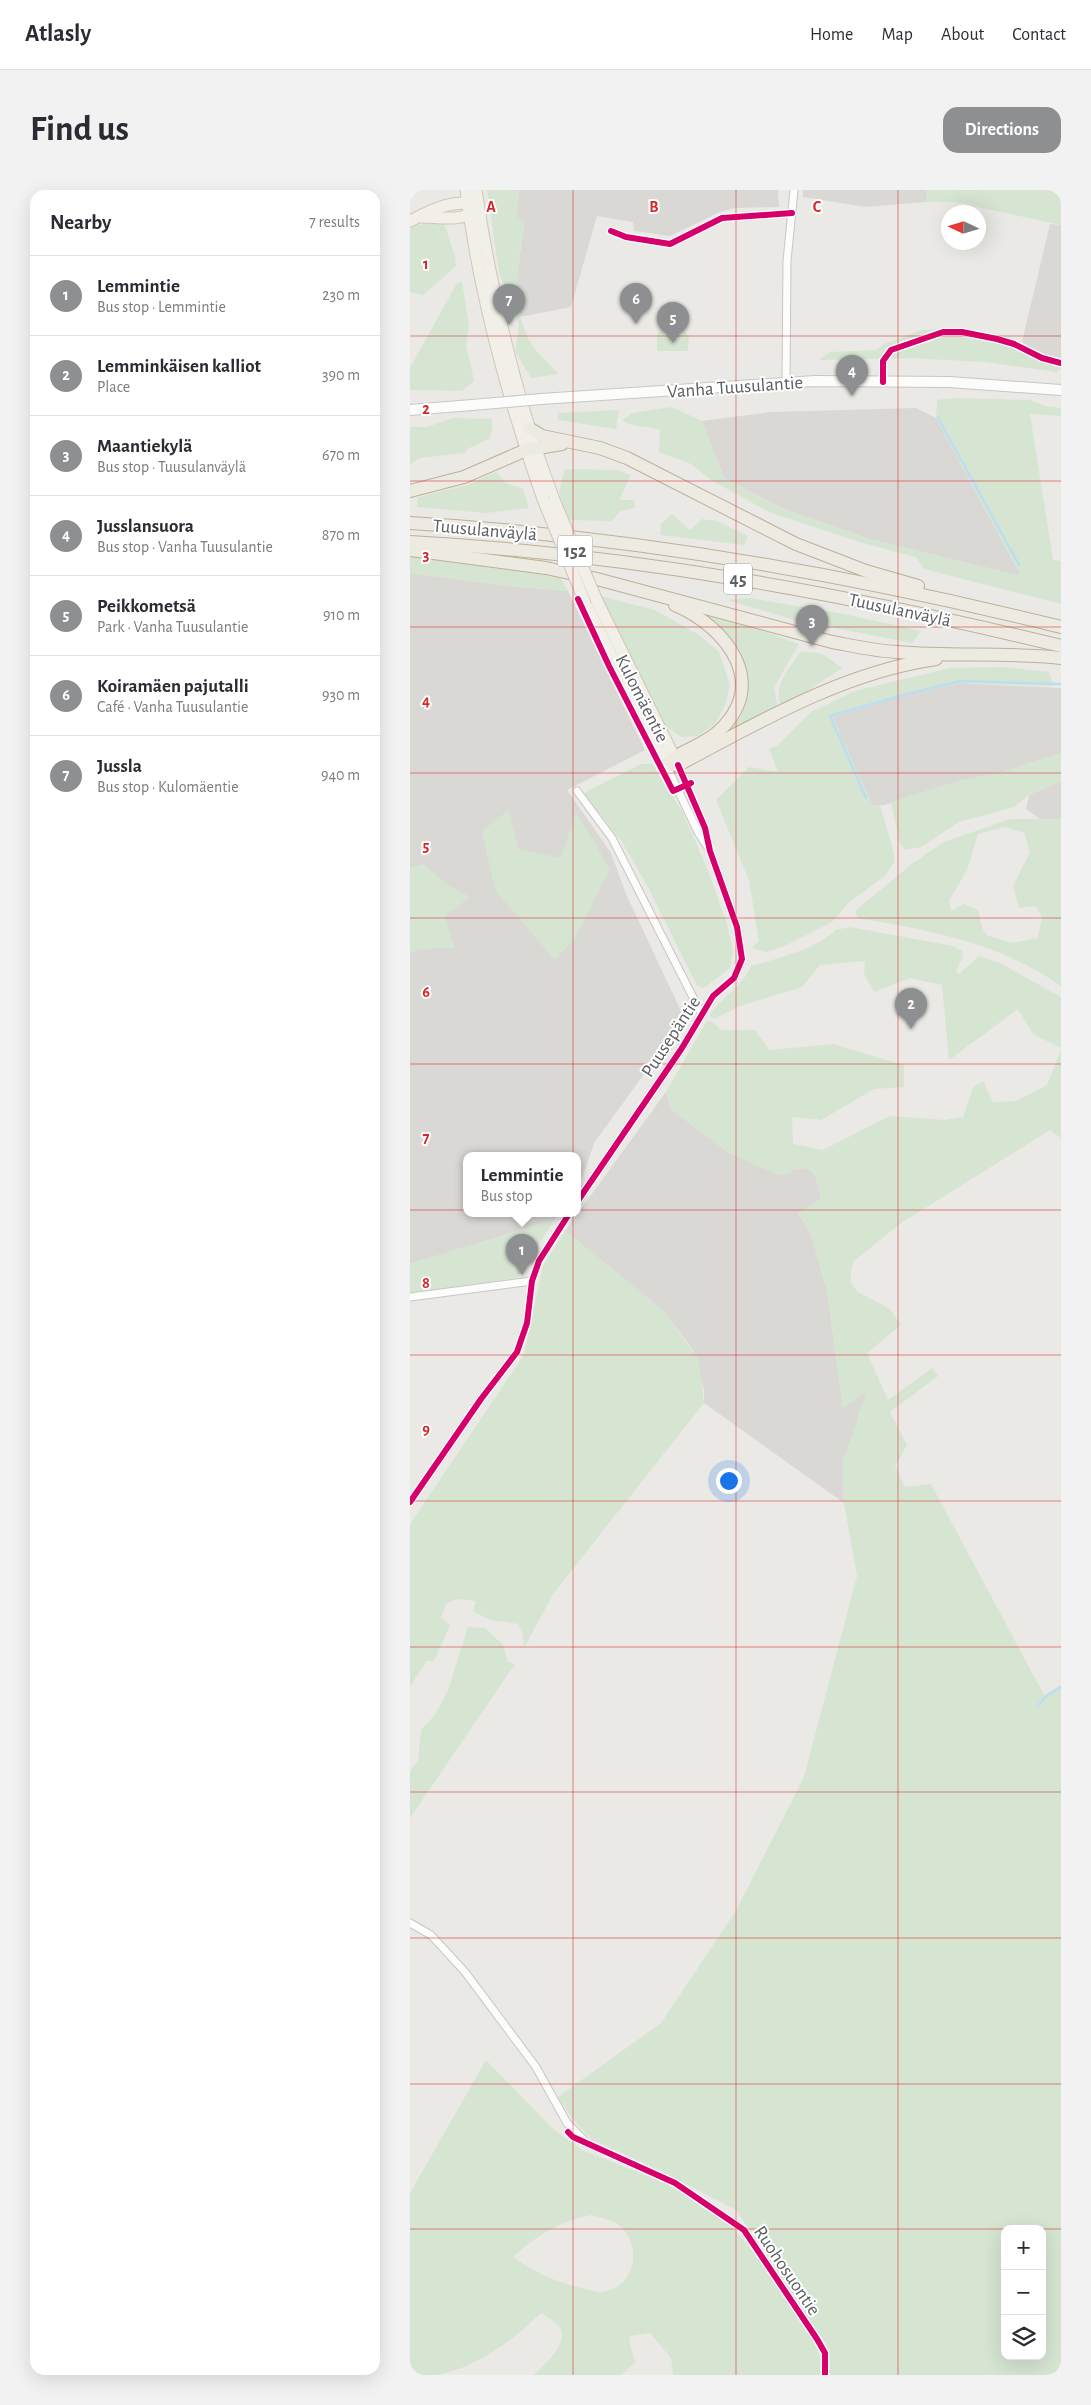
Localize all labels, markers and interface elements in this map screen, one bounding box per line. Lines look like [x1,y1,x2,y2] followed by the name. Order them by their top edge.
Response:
[25,22,91,46] text: Atlasly
[810,26,853,44] text: Home
[881,26,913,44] text: Map
[941,26,984,44] text: About
[1012,26,1066,44] text: Contact
[943,107,1061,153] button: Directions
[30,112,129,147] text: Find us
[486,199,496,215] text: A
[649,199,659,215] text: B
[813,199,822,215] text: C
[941,205,986,250] north arrow
[50,212,111,233] text: Nearby
[309,214,360,230] text: 7 results
[423,256,429,272] text: 1
[97,277,180,296] text: Lemmintie
[620,283,652,324] pin: 6
[493,284,525,325] pin: 7
[63,287,69,303] text: 1
[322,287,360,303] text: 230 m
[97,299,226,315] text: Bus stop · Lemmintie
[657,302,689,343] pin: 5
[836,355,868,396] pin: 4
[97,357,261,376] text: Lemminkäisen kalliot
[62,367,70,383] text: 2
[322,367,360,383] text: 390 m
[666,373,804,402] street label: Vanha Tuusulantie
[97,379,130,395] text: Place
[422,401,430,417] text: 2
[97,437,192,456] text: Maantiekylä
[63,447,69,463] text: 3
[322,447,360,463] text: 670 m
[97,459,246,475] text: Bus stop · Tuusulanväylä
[432,516,538,545] street label: Tuusulanväylä
[97,517,194,536] text: Jusslansuora
[62,527,70,543] text: 4
[322,527,360,543] text: 870 m
[558,536,592,566] road number: 152
[97,539,273,555] text: Bus stop · Vanha Tuusulantie
[423,547,430,563] text: 3
[724,564,752,594] road number: 45
[847,590,953,631] street label: Tuusulanväylä
[97,597,196,616] text: Peikkometsä
[796,605,828,646] pin: 3
[63,607,69,623] text: 5
[323,607,360,623] text: 910 m
[97,619,248,635] text: Park · Vanha Tuusulantie
[612,652,672,746] street label: Kulomäentie
[97,677,249,696] text: Koiramäen pajutalli
[62,687,70,703] text: 6
[322,687,360,703] text: 930 m
[422,693,430,709] text: 4
[97,699,248,715] text: Café · Vanha Tuusulantie
[97,757,142,776] text: Jussla
[63,767,69,783] text: 7
[321,767,360,783] text: 940 m
[97,779,239,795] text: Bus stop · Kulomäentie
[423,838,430,854] text: 5
[422,984,430,1000] text: 6
[895,988,927,1029] pin: 2
[638,993,704,1081] street label: Puusepäntie
[423,1130,430,1146] text: 7
[463,1152,581,1217] popup
[481,1166,563,1185] text: Lemmintie
[481,1188,533,1204] text: Bus stop
[506,1234,538,1275] pin: 1
[422,1275,430,1291] text: 8
[422,1421,430,1437] text: 9
[716,1468,742,1494] your location
[750,2223,824,2319] street label: Ruohosuontie
[1001,2225,1046,2360] map controls
[1001,2225,1046,2270] button: +
[1001,2270,1046,2315] button: −
[1001,2315,1046,2360] button: layers

